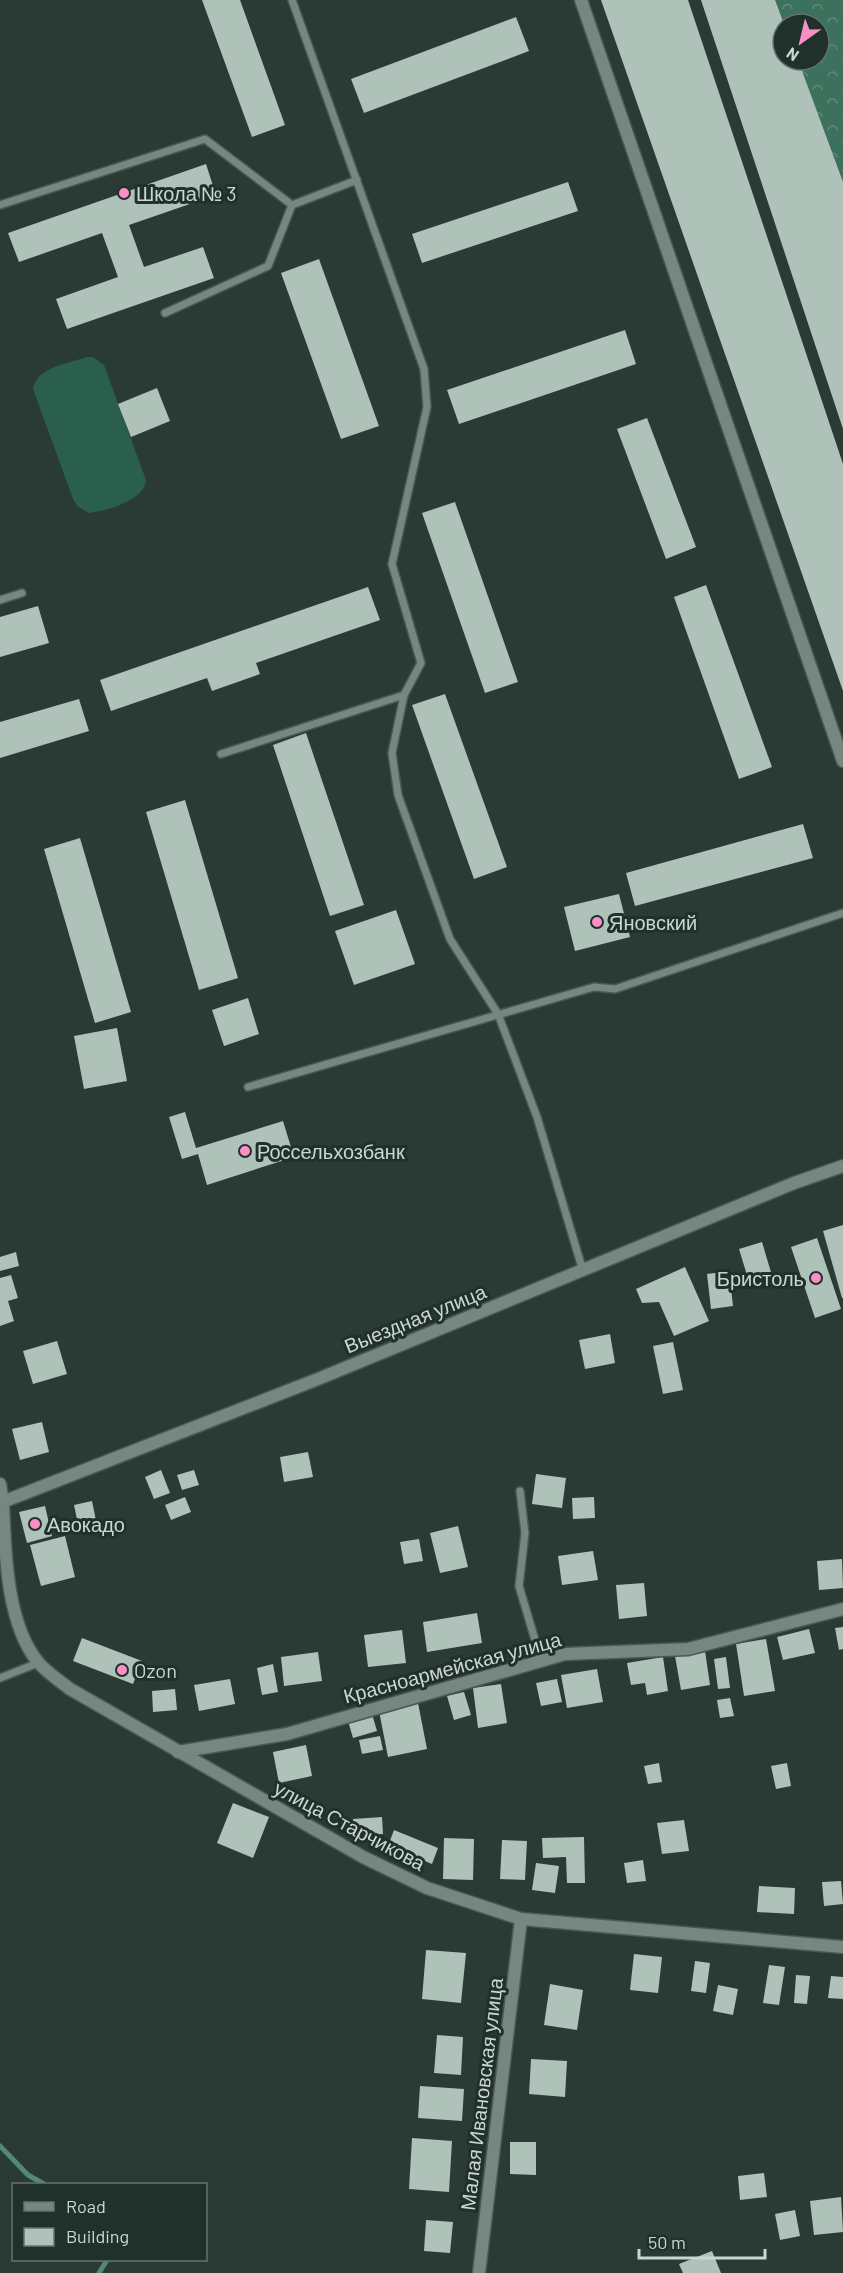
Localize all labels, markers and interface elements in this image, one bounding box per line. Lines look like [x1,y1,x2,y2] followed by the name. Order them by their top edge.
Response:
[771,12,831,72] north arrow
[783,44,802,66] text: N
[136,181,237,205] place label: Школа № 3
[117,186,131,200] marker: Школа № 3
[609,910,697,934] place label: Яновский
[590,915,604,929] marker: Яновский
[257,1139,405,1163] place label: Россельхозбанк
[238,1144,252,1158] marker: Россельхозбанк
[717,1266,804,1290] place label: Бристоль
[809,1271,823,1285] marker: Бристоль
[341,1278,490,1357] street label: Выездная улица
[47,1512,125,1536] place label: Авокадо
[28,1517,42,1531] marker: Авокадо
[340,1626,564,1708] street label: Красноармейская улица
[134,1658,177,1682] place label: Ozon
[115,1663,129,1677] marker: Ozon
[270,1775,430,1875] street label: улица Старчикова
[455,1975,507,2212] street label: Малая Ивановская улица
[12,2183,207,2261] legend
[66,2195,106,2217] text: Road
[639,2222,765,2260] scale bar
[66,2225,129,2247] text: Building
[648,2231,686,2253] text: 50 m

